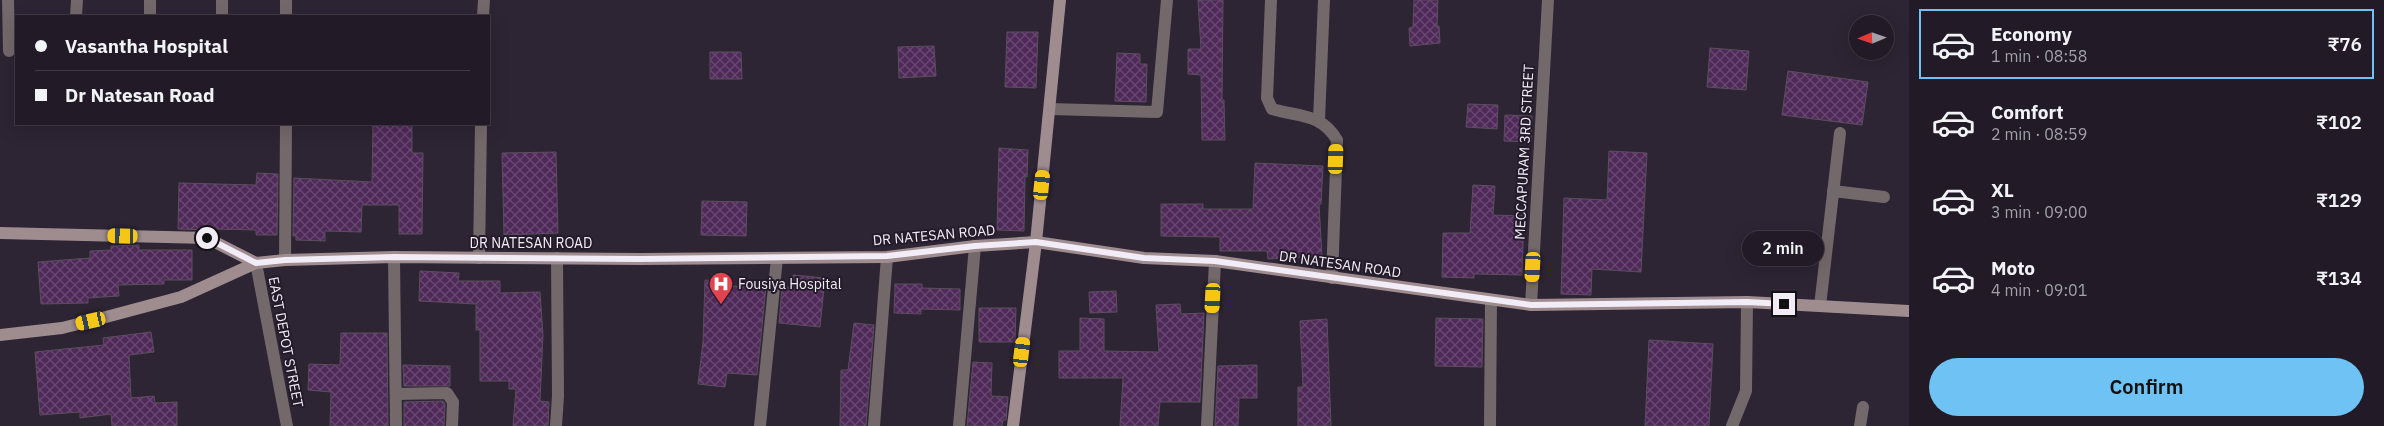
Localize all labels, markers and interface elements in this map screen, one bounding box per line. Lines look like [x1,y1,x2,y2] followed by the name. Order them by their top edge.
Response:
[1849,15,1894,60] north arrow
[1849,15,1894,60] map controls
[1931,22,1976,67] icon: car
[1991,22,2072,46] text: Economy
[2327,32,2362,56] text: ₹76
[65,34,228,58] text: Vasantha Hospital
[1991,46,2087,66] text: 1 min · 08:58
[1510,64,1538,240] street label: MECCAPURAM 3RD STREET
[65,83,215,107] text: Dr Natesan Road
[1931,100,1976,145] icon: car
[1991,100,2064,124] text: Comfort
[2316,110,2362,134] text: ₹102
[1991,124,2087,144] text: 2 min · 08:59
[1327,144,1344,174] car
[1032,169,1051,201] car
[1931,178,1976,223] icon: car
[1991,178,2014,202] text: XL
[2316,188,2362,212] text: ₹129
[1991,202,2087,222] text: 3 min · 09:00
[872,221,996,249] street label: DR NATESAN ROAD
[196,227,218,249] route start
[107,228,138,244] car
[1743,232,1825,266] callout: 2 min
[470,234,593,252] street label: DR NATESAN ROAD
[1762,238,1804,258] text: 2 min
[1278,247,1402,281] street label: DR NATESAN ROAD
[1524,252,1541,282] car
[1931,256,1976,301] icon: car
[1991,256,2035,280] text: Moto
[2316,266,2362,290] text: ₹134
[708,271,734,305] hospital icon: Fousiya Hospital
[265,275,307,409] street label: EAST DEPOT STREET
[738,275,842,293] place label: Fousiya Hospital
[1991,280,2087,300] text: 4 min · 09:01
[1204,283,1221,313] car
[1773,293,1795,315] route end
[74,310,107,332] car
[1012,336,1031,368] car
[1929,358,2364,416] button: Confirm

